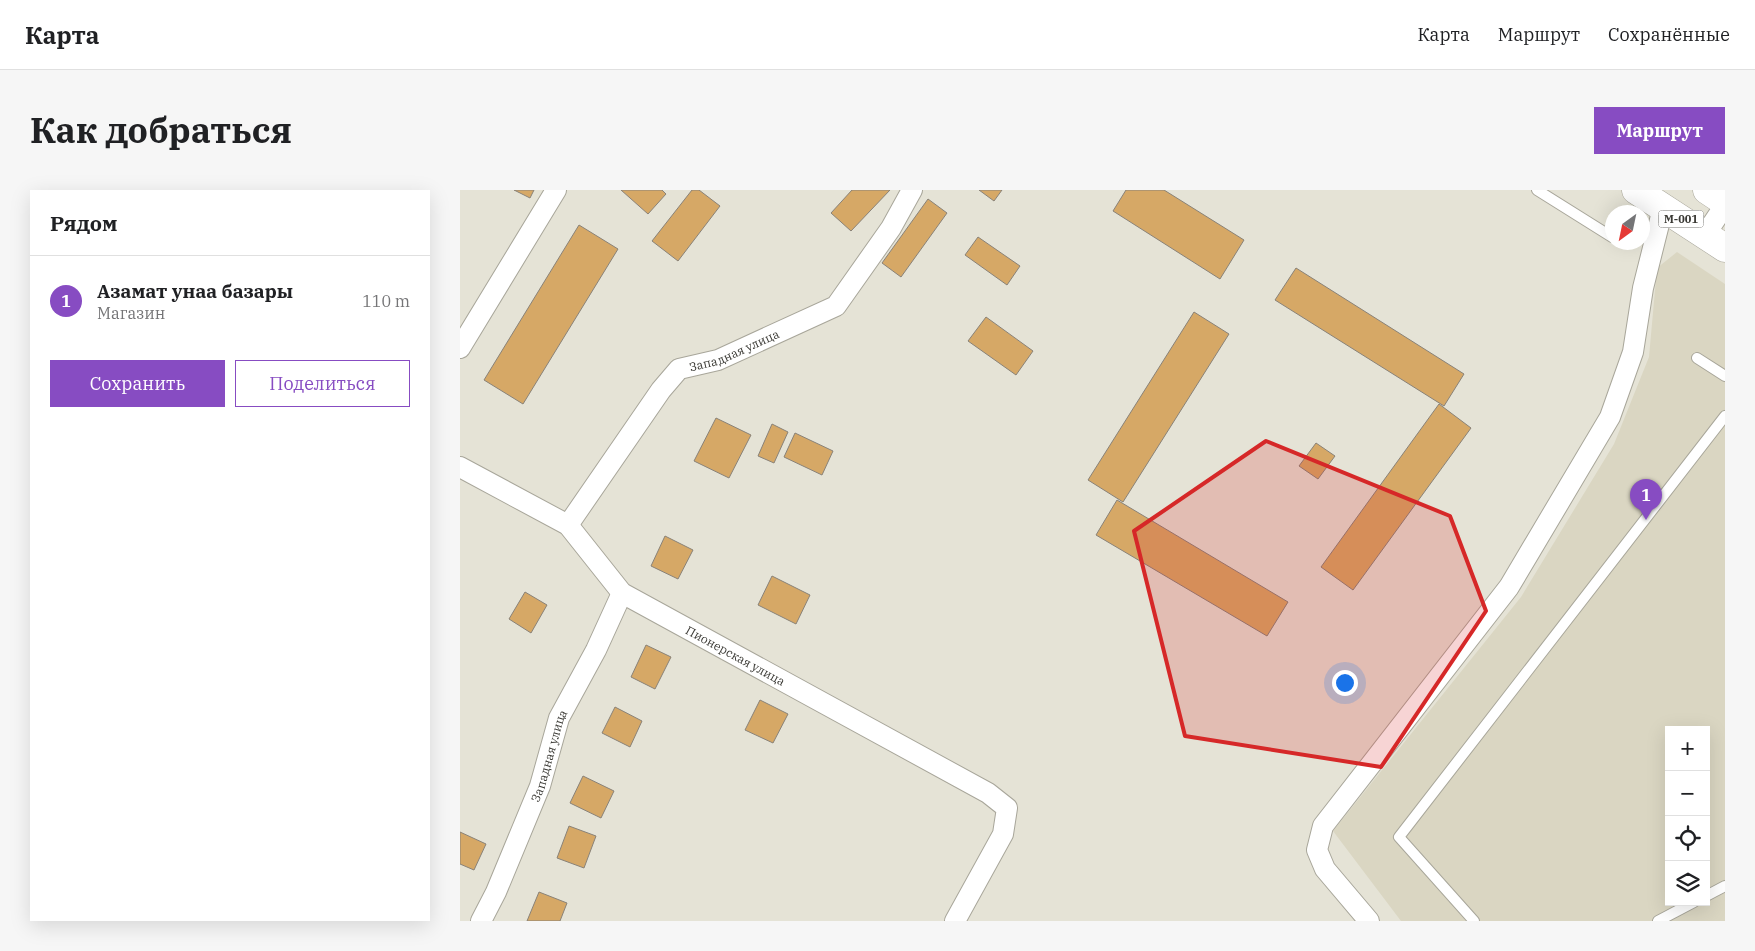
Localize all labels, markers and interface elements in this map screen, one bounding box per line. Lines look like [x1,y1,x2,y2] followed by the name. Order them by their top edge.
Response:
[25,19,100,51] text: Карта
[1417,23,1470,46] text: Карта
[1498,23,1580,46] text: Маршрут
[1608,23,1730,46] text: Сохранённые
[30,107,292,153] text: Как добраться
[1594,107,1725,154] button: Маршрут
[1605,205,1650,250] north arrow
[50,209,118,237] text: Рядом
[1658,210,1704,228] road number: M-001
[97,279,293,303] text: Азамат унаа базары
[61,291,71,311] text: 1
[362,291,410,311] text: 110 m
[97,303,165,323] text: Магазин
[688,325,782,374] street label: Западная улица
[50,360,225,407] button: Сохранить
[235,360,410,407] button: Поделиться
[1630,479,1662,520] pin: 1
[683,622,788,689] street label: Пионерская улица
[1332,670,1358,696] your location
[527,706,570,804] street label: Западная улица
[1665,726,1710,906] map controls
[1665,726,1710,771] button: +
[1665,771,1710,816] button: −
[1665,816,1710,861] button: locate
[1665,861,1710,906] button: layers

